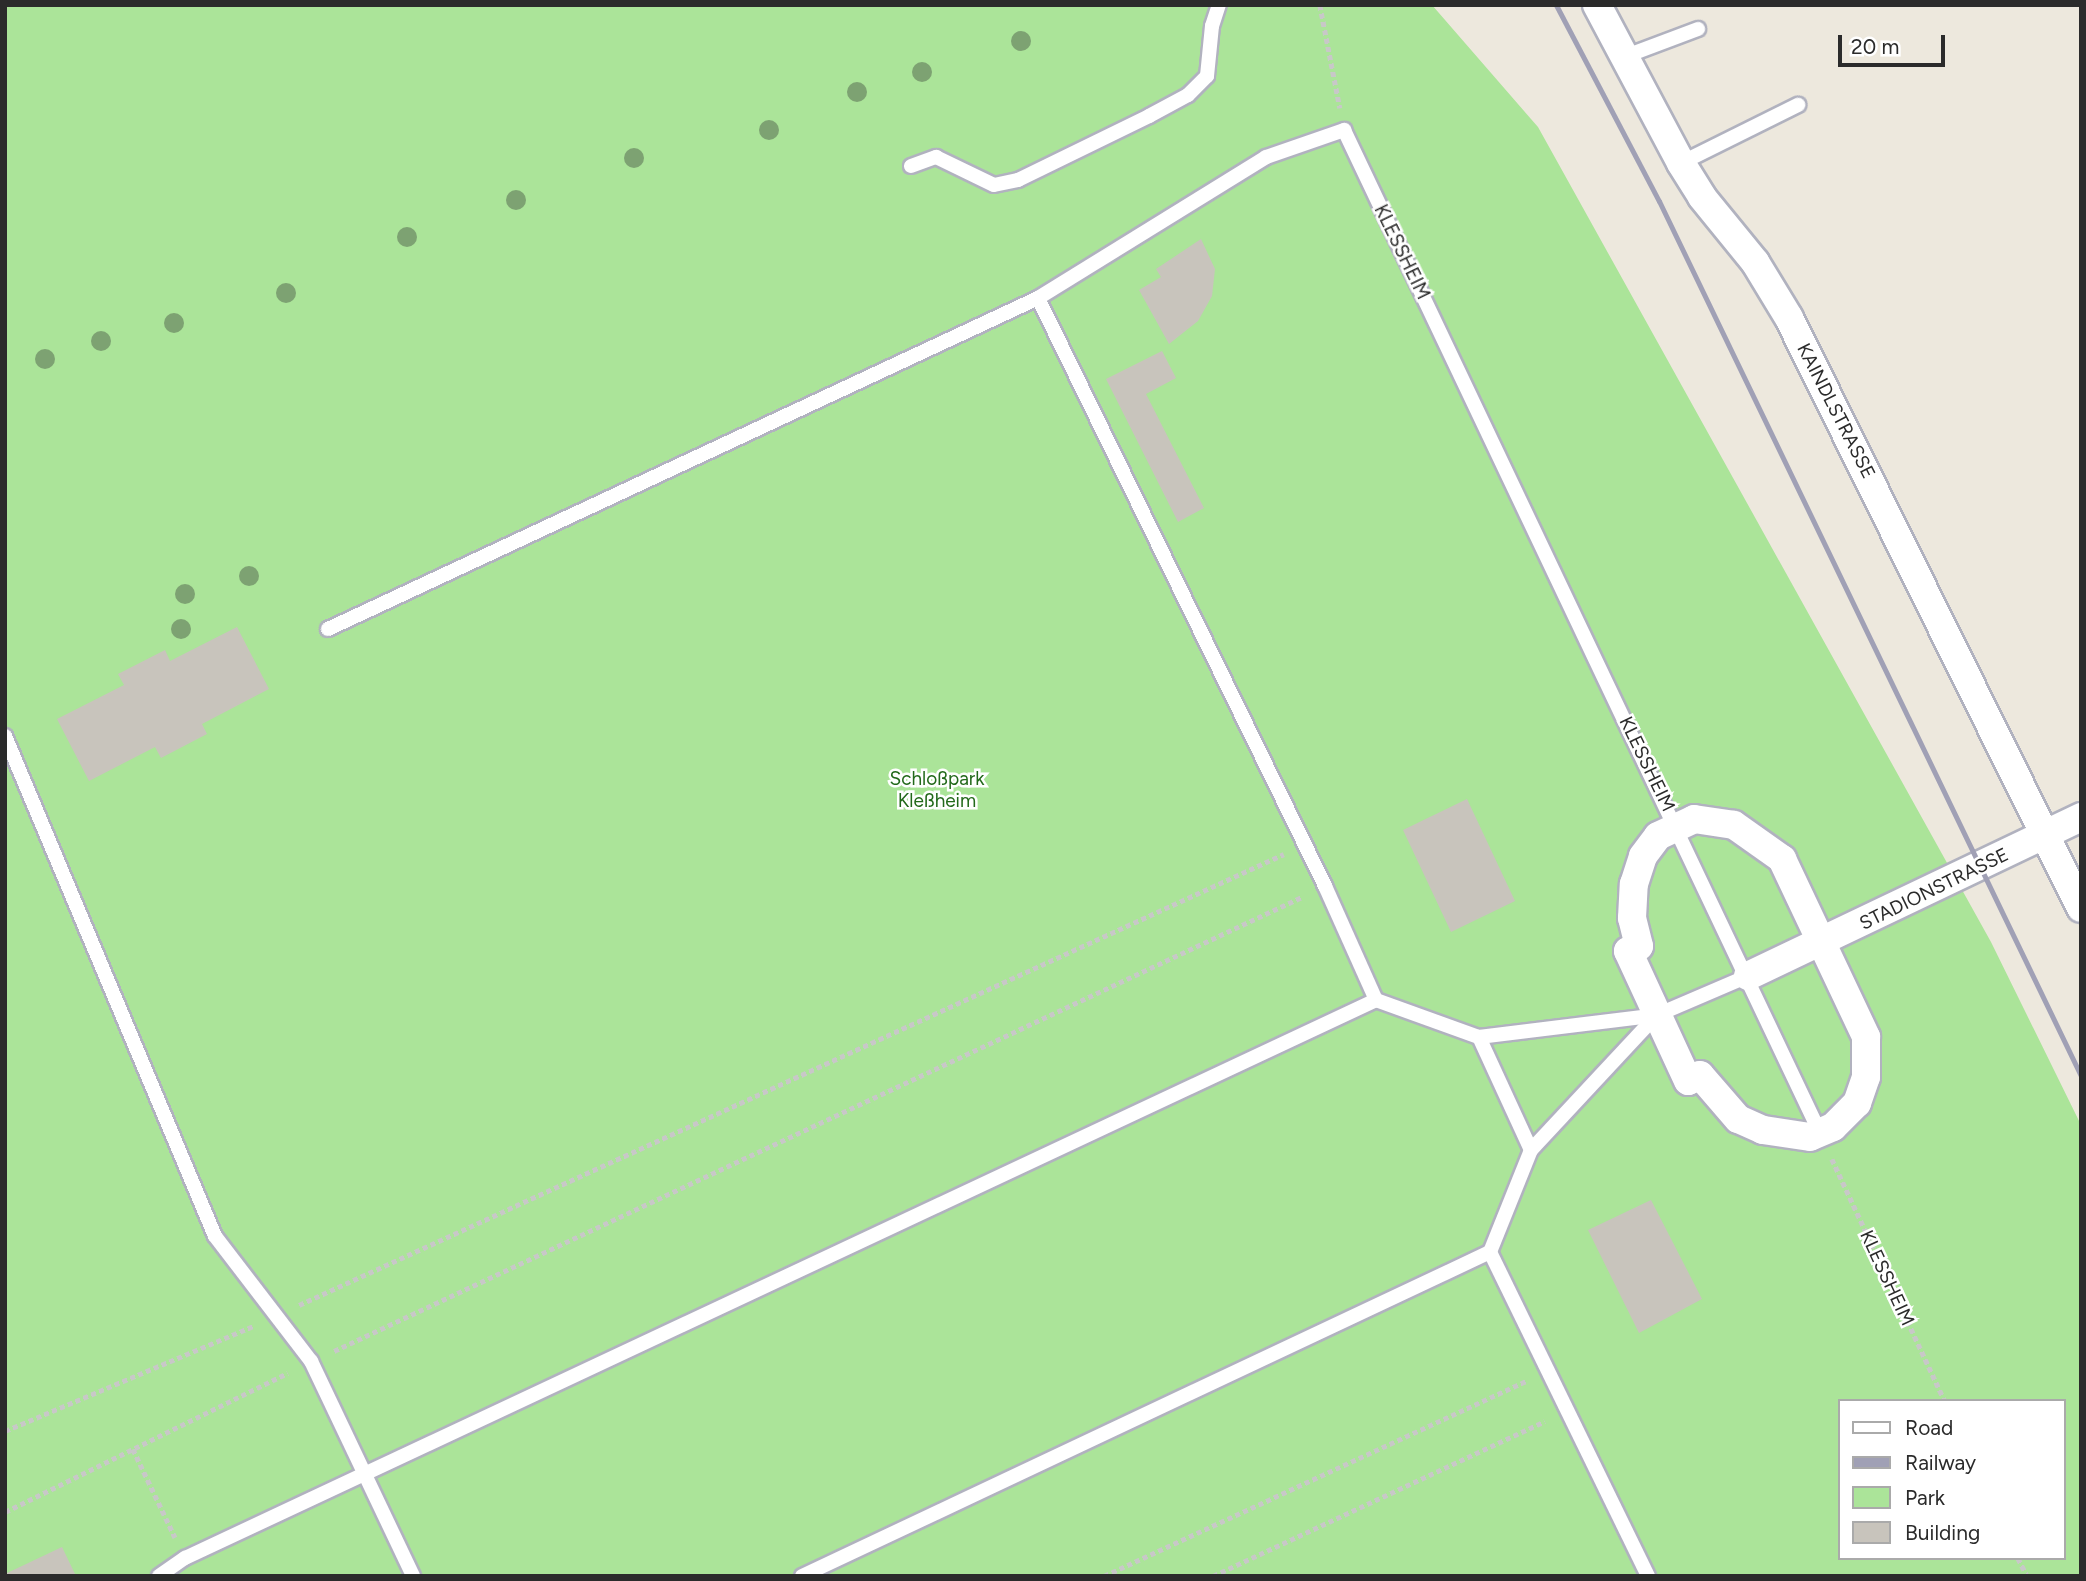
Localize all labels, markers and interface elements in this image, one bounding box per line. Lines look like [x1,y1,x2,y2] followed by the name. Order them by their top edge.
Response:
[1841,21,1948,65] scale bar
[1851,34,1899,59] text: 20 m
[1369,201,1435,303] street label: KLESSHEIM
[1792,340,1880,482] street label: KAINDLSTRASSE
[1614,713,1680,815] street label: KLESSHEIM
[889,768,985,812] park label: Schloßpark Kleßheim
[1856,843,2012,935] street label: STADIONSTRASSE
[1855,1227,1919,1329] street label: KLESSHEIM
[1838,1399,2065,1560] legend
[1905,1415,1953,1440] text: Road
[1905,1450,1976,1475] text: Railway
[1905,1485,1945,1510] text: Park
[1905,1520,1980,1545] text: Building

